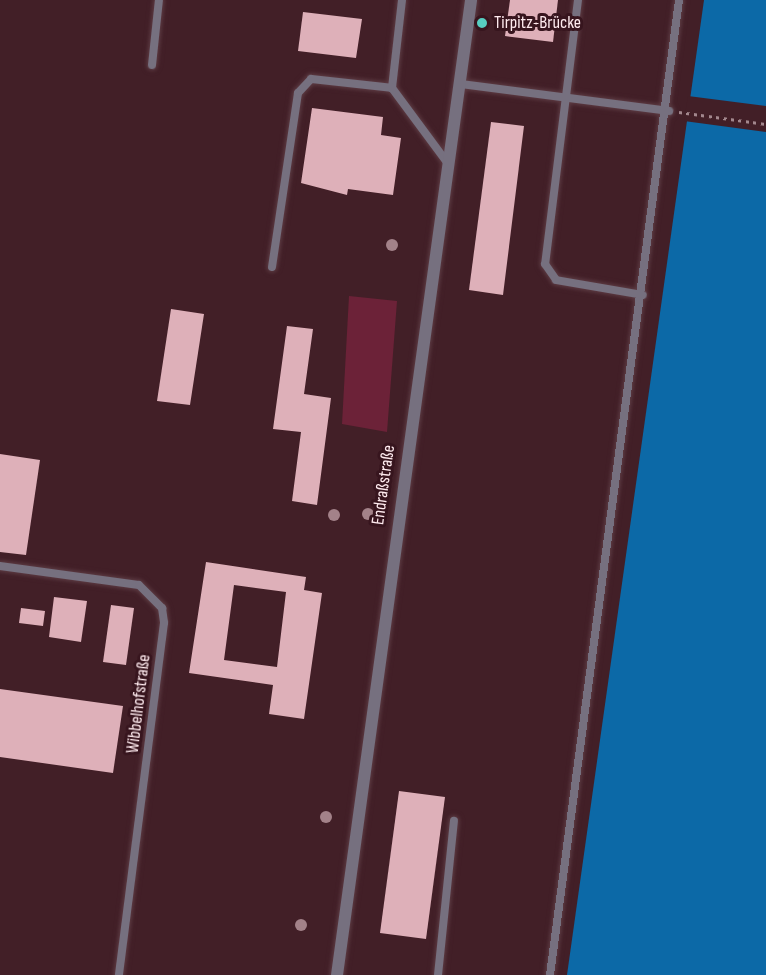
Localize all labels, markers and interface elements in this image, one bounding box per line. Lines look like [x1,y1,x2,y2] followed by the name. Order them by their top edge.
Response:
[494,12,581,34] place label: Tirpitz-Brücke
[475,16,489,30] marker: Tirpitz-Brücke
[368,444,400,526] street label: Endraßstraße
[122,653,156,755] street label: Wibbelhofstraße

